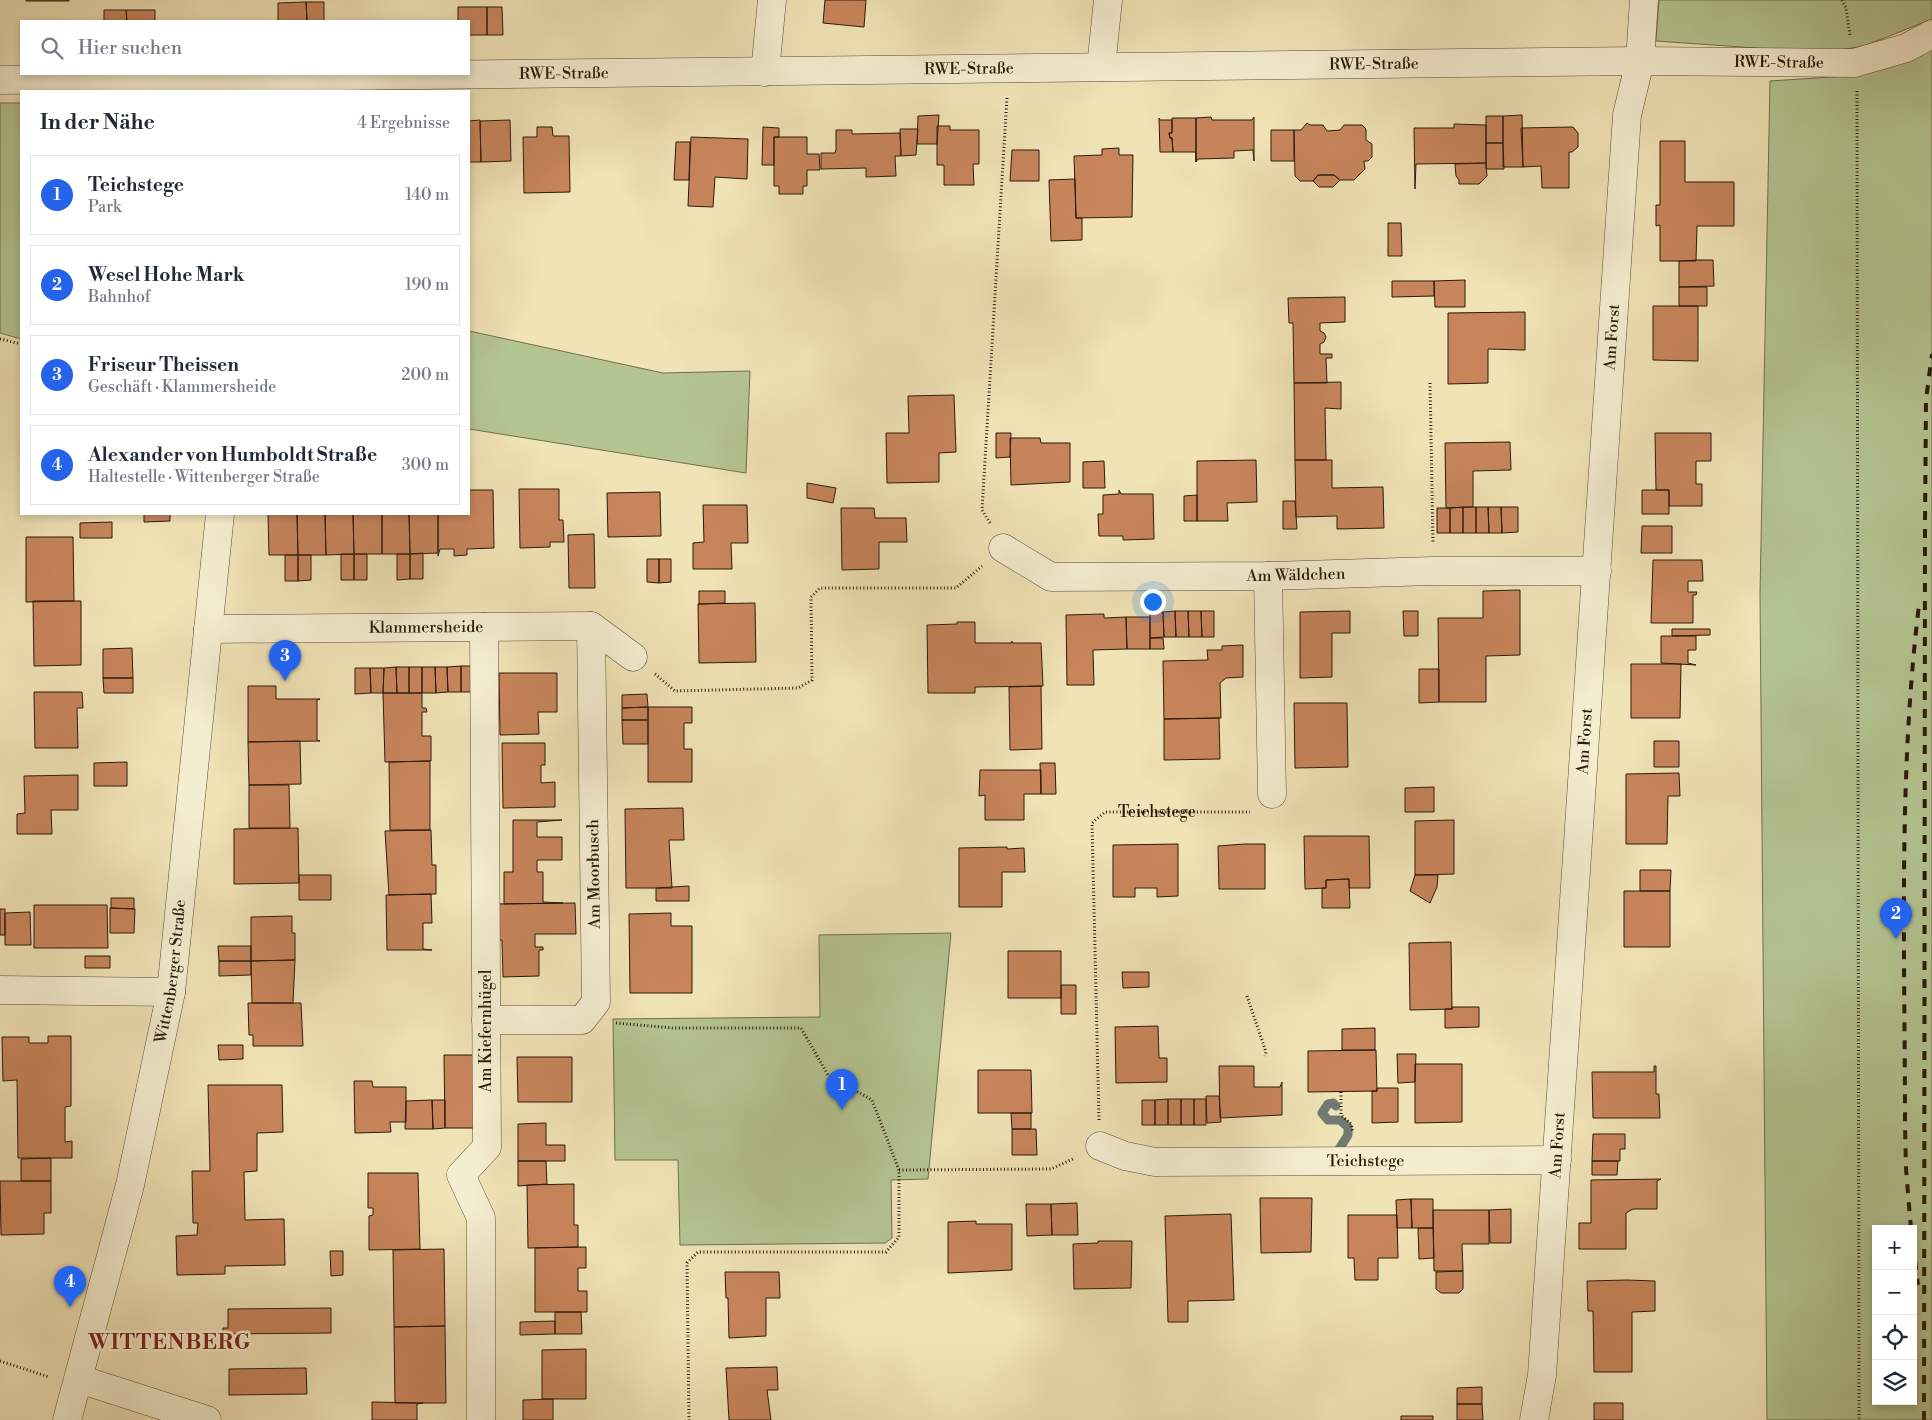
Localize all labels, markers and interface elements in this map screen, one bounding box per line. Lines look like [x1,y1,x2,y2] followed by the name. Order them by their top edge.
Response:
[20,20,470,75] search box
[38,34,66,62] icon: search
[78,36,182,60] text: Hier suchen
[1734,52,1824,73] street label: RWE-Straße
[1329,54,1419,75] street label: RWE-Straße
[924,58,1014,79] street label: RWE-Straße
[519,63,609,84] street label: RWE-Straße
[40,110,155,136] text: In der Nähe
[357,113,450,133] text: 4 Ergebnisse
[88,173,184,197] text: Teichstege
[53,185,61,205] text: 1
[405,185,449,205] text: 140 m
[88,197,121,217] text: Park
[88,263,244,287] text: Wesel Hohe Mark
[52,275,62,295] text: 2
[405,275,449,295] text: 190 m
[88,287,150,307] text: Bahnhof
[1600,303,1624,372] street label: Am Forst
[88,353,239,377] text: Friseur Theissen
[52,365,62,385] text: 3
[401,365,449,385] text: 200 m
[88,377,276,397] text: Geschäft · Klammersheide
[88,443,377,467] text: Alexander von Humboldt Straße
[52,455,62,475] text: 4
[402,455,449,475] text: 300 m
[88,467,320,487] text: Haltestelle · Wittenberger Straße
[1245,564,1346,586] street label: Am Wäldchen
[1140,589,1166,615] your location
[369,617,483,638] street label: Klammersheide
[269,640,301,681] pin: 3
[1572,707,1597,776] street label: Am Forst
[1118,802,1196,822] street label: Teichstege
[583,818,605,930] street label: Am Moorbusch
[150,898,190,1046] street label: Wittenberger Straße
[1880,898,1912,939] pin: 2
[476,969,496,1094] street label: Am Kiefernhügel
[826,1069,858,1110] pin: 1
[1545,1111,1570,1180] street label: Am Forst
[1327,1151,1404,1171] street label: Teichstege
[1872,1225,1917,1405] map controls
[1872,1225,1917,1270] button: +
[54,1266,86,1307] pin: 4
[1872,1270,1917,1315] button: −
[1872,1315,1917,1360] button: locate
[87,1330,252,1356] district label: WITTENBERG
[1872,1360,1917,1405] button: layers

